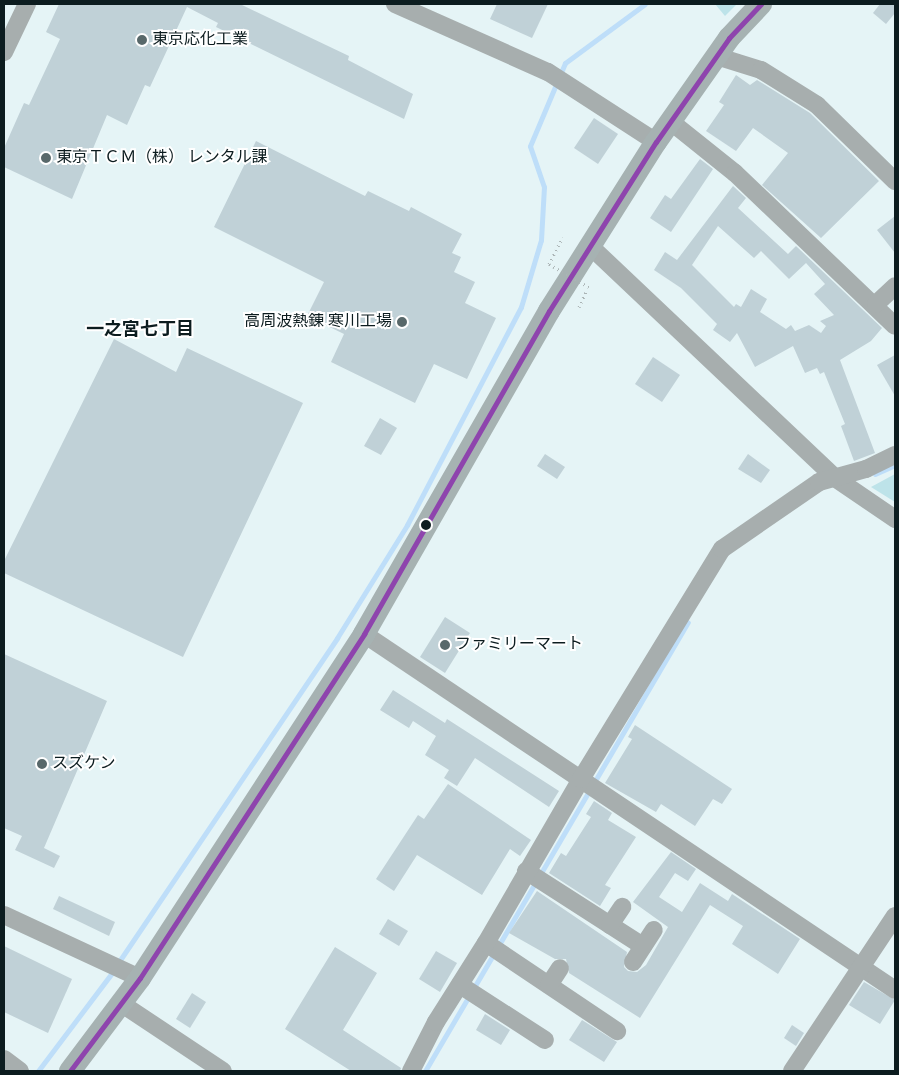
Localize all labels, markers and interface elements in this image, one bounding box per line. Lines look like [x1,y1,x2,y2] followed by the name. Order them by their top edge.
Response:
[152,30,248,50] place label: 東京応化工業
[136,34,148,46] marker: 東京応化工業
[56,148,268,168] place label: 東京ＴＣＭ（株） レンタル課
[40,152,52,164] marker: 東京ＴＣＭ（株） レンタル課
[244,312,392,332] place label: 高周波熱錬 寒川工場
[396,316,408,328] marker: 高周波熱錬 寒川工場
[86,320,194,342] district label: 一之宮七丁目
[421,520,431,530] unlabelled marker
[455,635,583,655] place label: ファミリーマート
[439,639,451,651] marker: ファミリーマート
[52,754,116,774] place label: スズケン
[36,758,48,770] marker: スズケン

